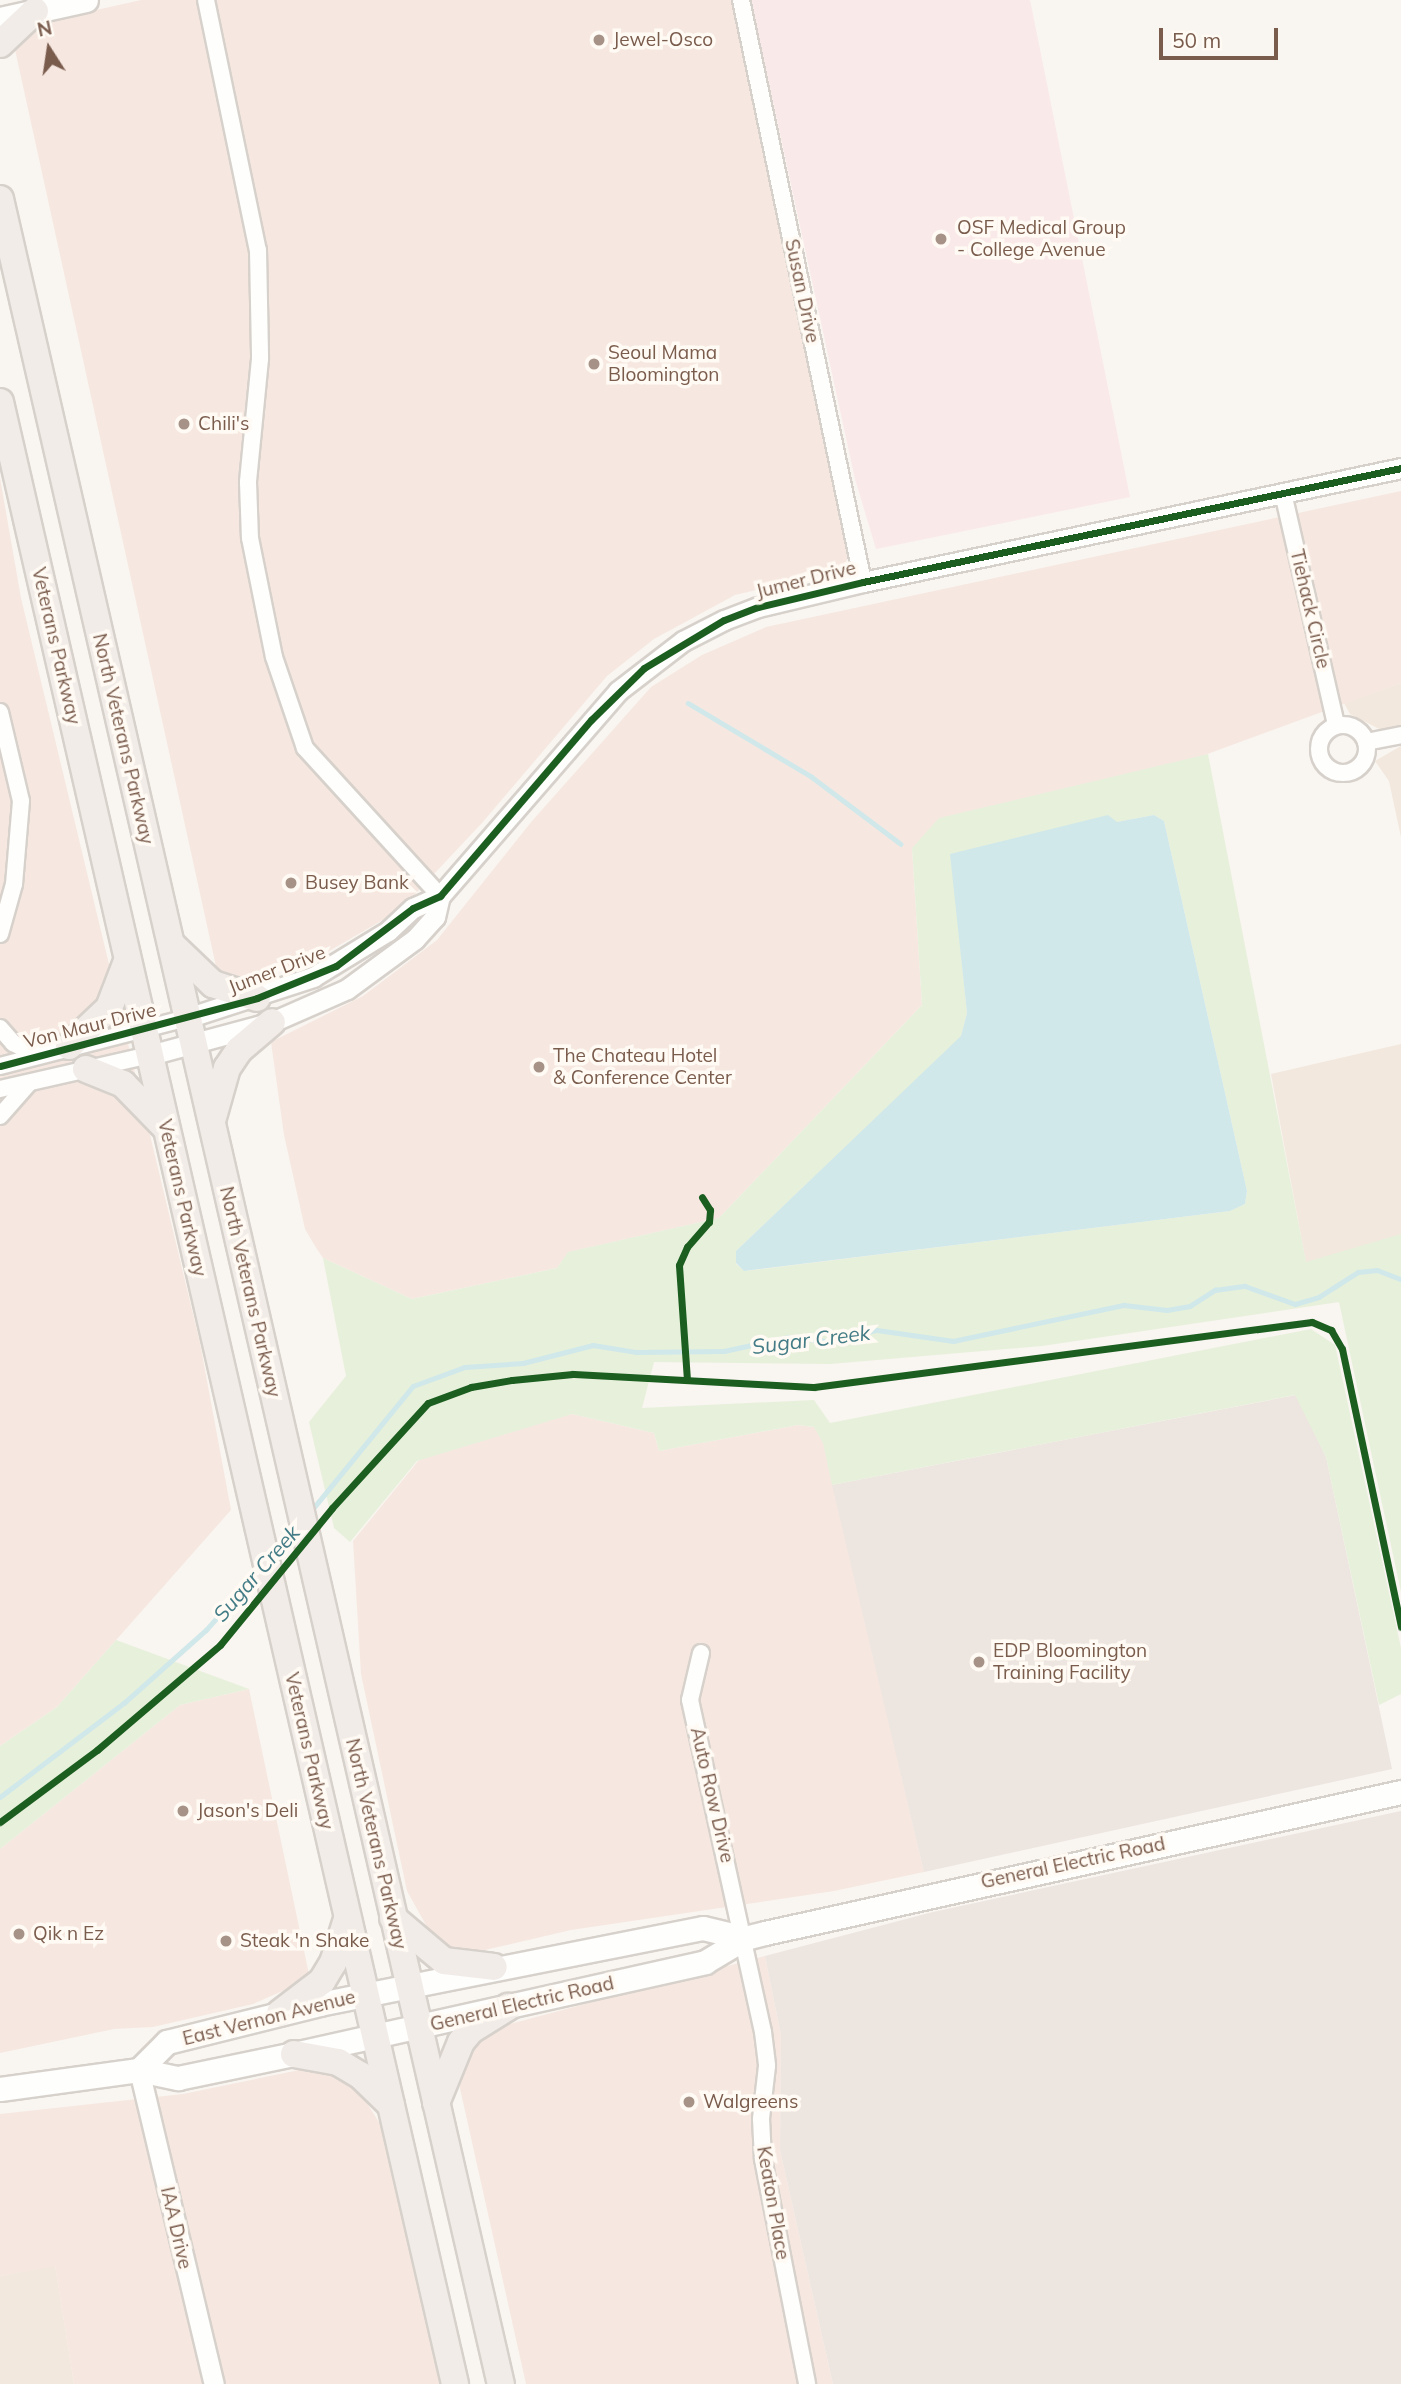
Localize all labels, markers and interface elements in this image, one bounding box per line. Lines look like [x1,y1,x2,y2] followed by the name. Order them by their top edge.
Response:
[14,14,84,84] north arrow
[1163,14,1282,58] scale bar
[35,15,54,42] text: N
[1172,27,1221,53] text: 50 m
[613,29,713,51] place label: Jewel-Osco
[591,32,607,48] marker: Jewel-Osco
[957,217,1126,261] place label: OSF Medical Group - College Avenue
[931,229,951,249] marker: OSF Medical Group - College Avenue
[780,237,824,345] street label: Susan Drive
[608,342,719,386] place label: Seoul Mama Bloomington
[586,356,602,372] marker: Seoul Mama Bloomington
[198,413,249,435] place label: Chili's
[176,416,192,432] marker: Chili's
[1285,547,1335,671] street label: Tiehack Circle
[754,557,858,603] street label: Jumer Drive
[27,565,85,727] street label: Veterans Parkway
[88,631,158,847] street label: North Veterans Parkway
[305,872,409,894] place label: Busey Bank
[283,875,299,891] marker: Busey Bank
[225,941,329,999] street label: Jumer Drive
[22,999,158,1053] street label: Von Maur Drive
[553,1045,732,1089] place label: The Chateau Hotel & Conference Center
[531,1059,547,1075] marker: The Chateau Hotel & Conference Center
[153,1117,211,1279] street label: Veterans Parkway
[215,1184,285,1400] street label: North Veterans Parkway
[750,1319,872,1359] water label: Sugar Creek
[207,1520,305,1626] water label: Sugar Creek
[993,1640,1147,1684] place label: EDP Bloomington Training Facility
[971,1654,987,1670] marker: EDP Bloomington Training Facility
[280,1670,338,1832] street label: Veterans Parkway
[685,1725,739,1865] street label: Auto Row Drive
[341,1736,411,1952] street label: North Veterans Parkway
[197,1800,298,1822] place label: Jason's Deli
[175,1803,191,1819] marker: Jason's Deli
[979,1832,1167,1894] street label: General Electric Road
[33,1923,104,1945] place label: Qik n Ez
[11,1926,27,1942] marker: Qik n Ez
[240,1930,369,1952] place label: Steak 'n Shake
[218,1933,234,1949] marker: Steak 'n Shake
[428,1972,616,2036] street label: General Electric Road
[180,1986,358,2050] street label: East Vernon Avenue
[703,2091,798,2113] place label: Walgreens
[681,2094,697,2110] marker: Walgreens
[752,2144,794,2262] street label: Keaton Place
[155,2185,197,2271] street label: IAA Drive

